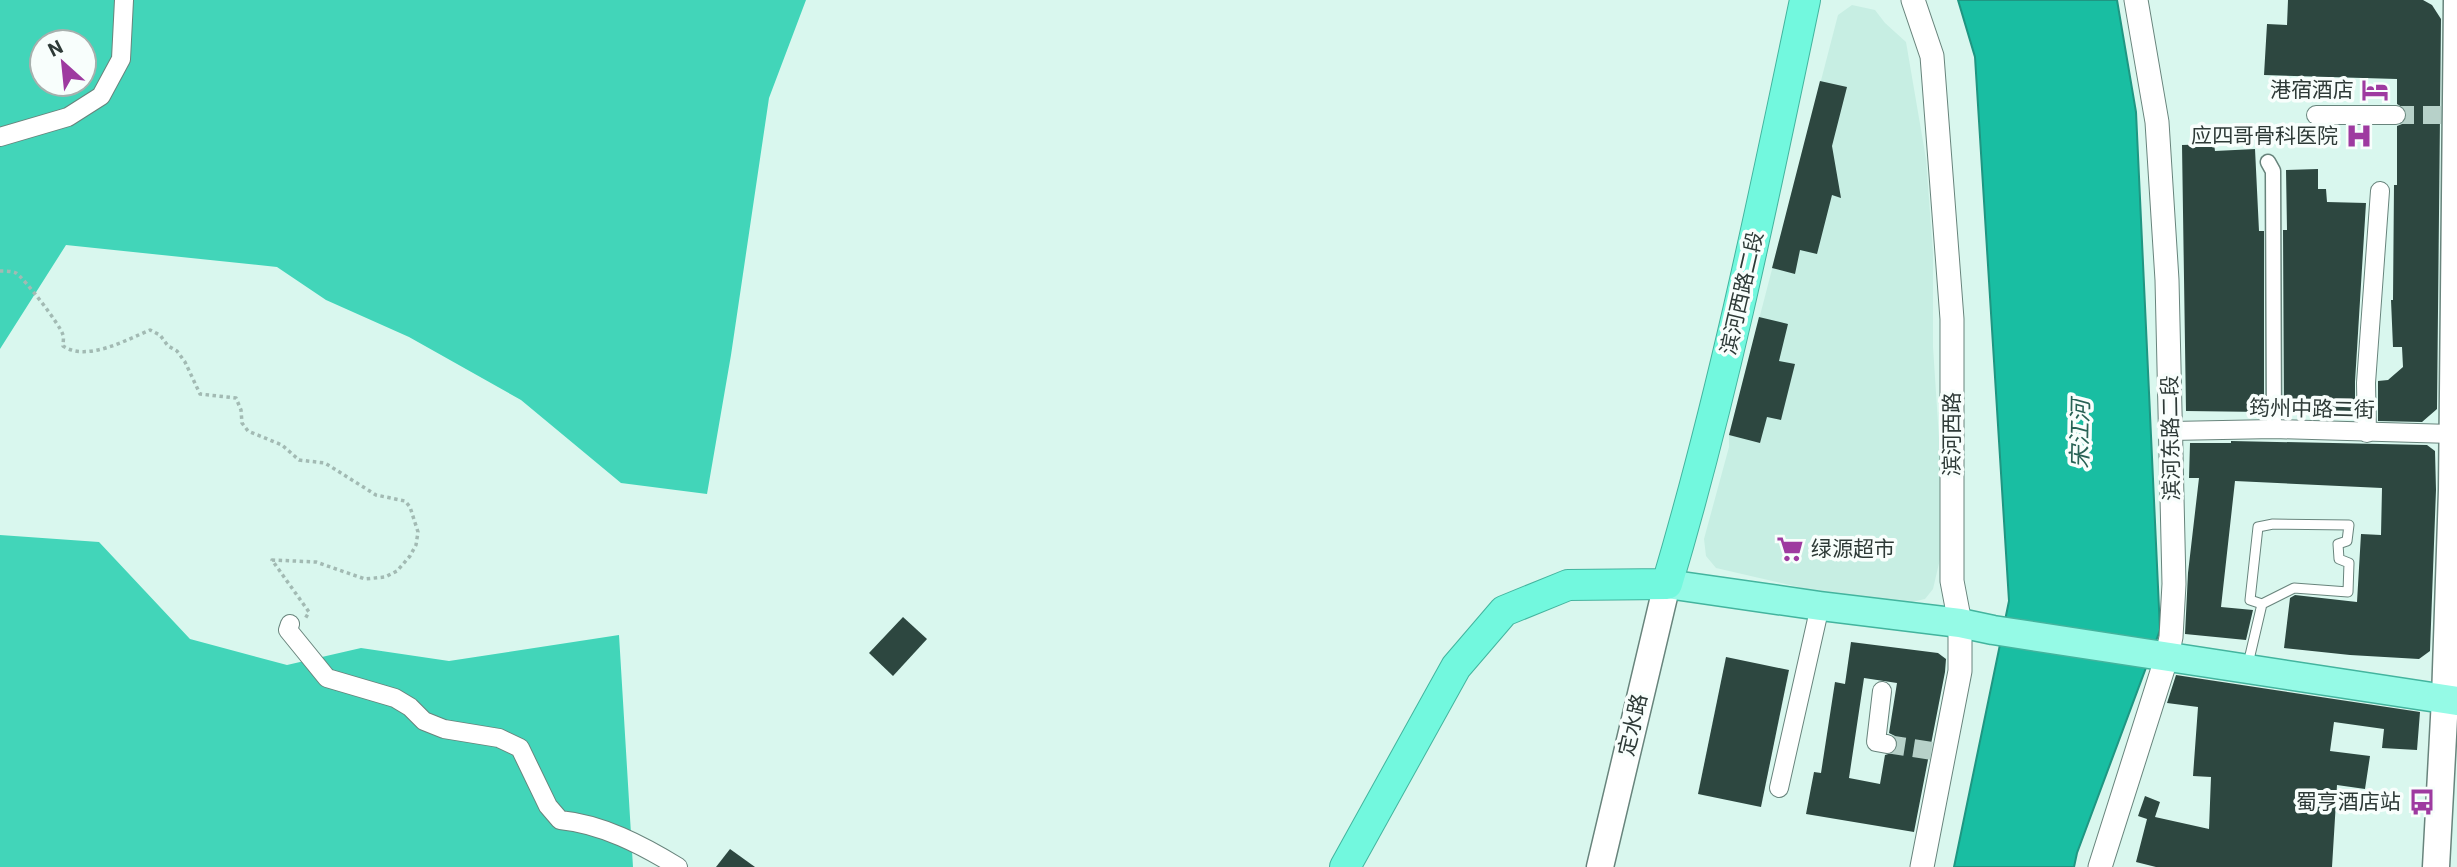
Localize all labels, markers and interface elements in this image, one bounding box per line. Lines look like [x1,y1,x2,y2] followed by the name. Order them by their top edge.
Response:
[28,28,98,98] north arrow
[44,35,67,62] text: N
[2360,75,2390,105] hotel icon: 港宿酒店
[2270,78,2354,102] place label: 港宿酒店
[2344,121,2374,151] hospital icon: 应四哥骨科医院
[2191,124,2338,148] place label: 应四哥骨科医院
[1716,229,1768,357] street label: 滨河西路二段
[2158,375,2184,501] street label: 滨河东路二段
[1940,392,1964,476] street label: 滨河西路
[2066,395,2095,469] water label: 宋江河
[2249,396,2375,422] street label: 筠州中路二街
[1775,534,1805,564] supermarket icon: 绿源超市
[1811,537,1895,561] place label: 绿源超市
[1614,692,1652,758] street label: 定水路
[2407,787,2437,817] bus stop icon: 蜀亨酒店站
[2296,790,2401,814] place label: 蜀亨酒店站

